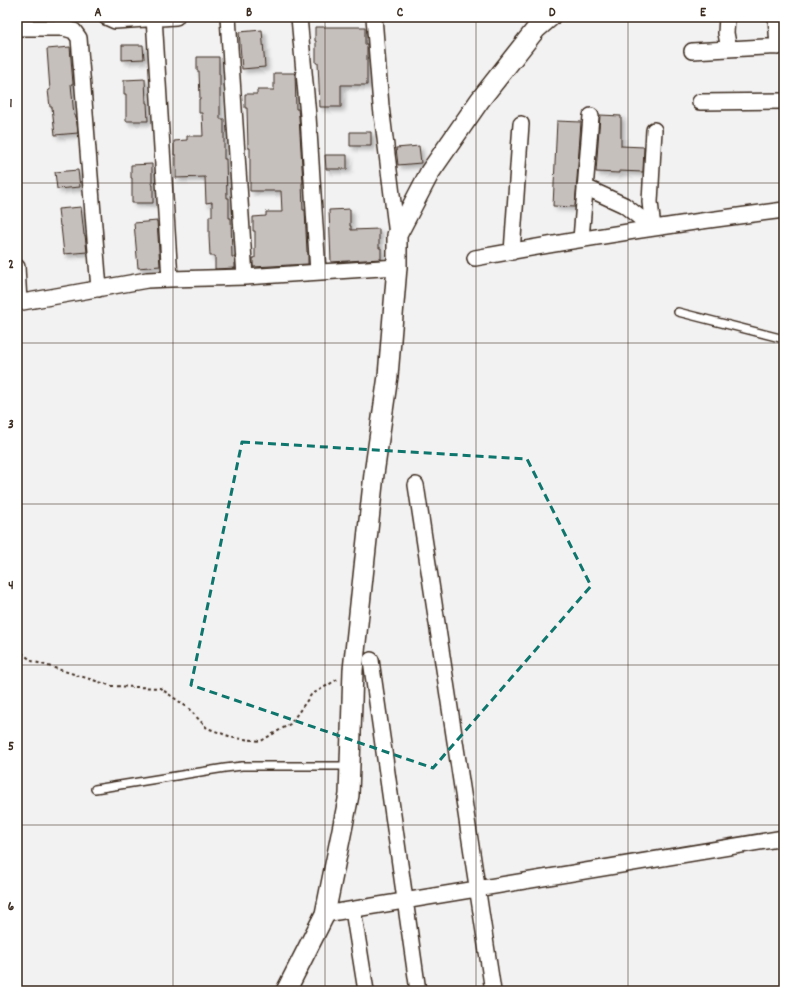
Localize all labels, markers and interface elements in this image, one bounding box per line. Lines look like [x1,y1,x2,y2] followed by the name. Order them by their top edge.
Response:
[94,4,102,23] text: A
[246,4,252,23] text: B
[397,4,404,23] text: C
[549,4,556,23] text: D
[700,4,707,23] text: E
[10,95,13,114] text: 1
[8,256,14,275] text: 2
[8,416,14,435] text: 3
[8,577,14,596] text: 4
[8,738,14,757] text: 5
[8,898,15,917] text: 6

